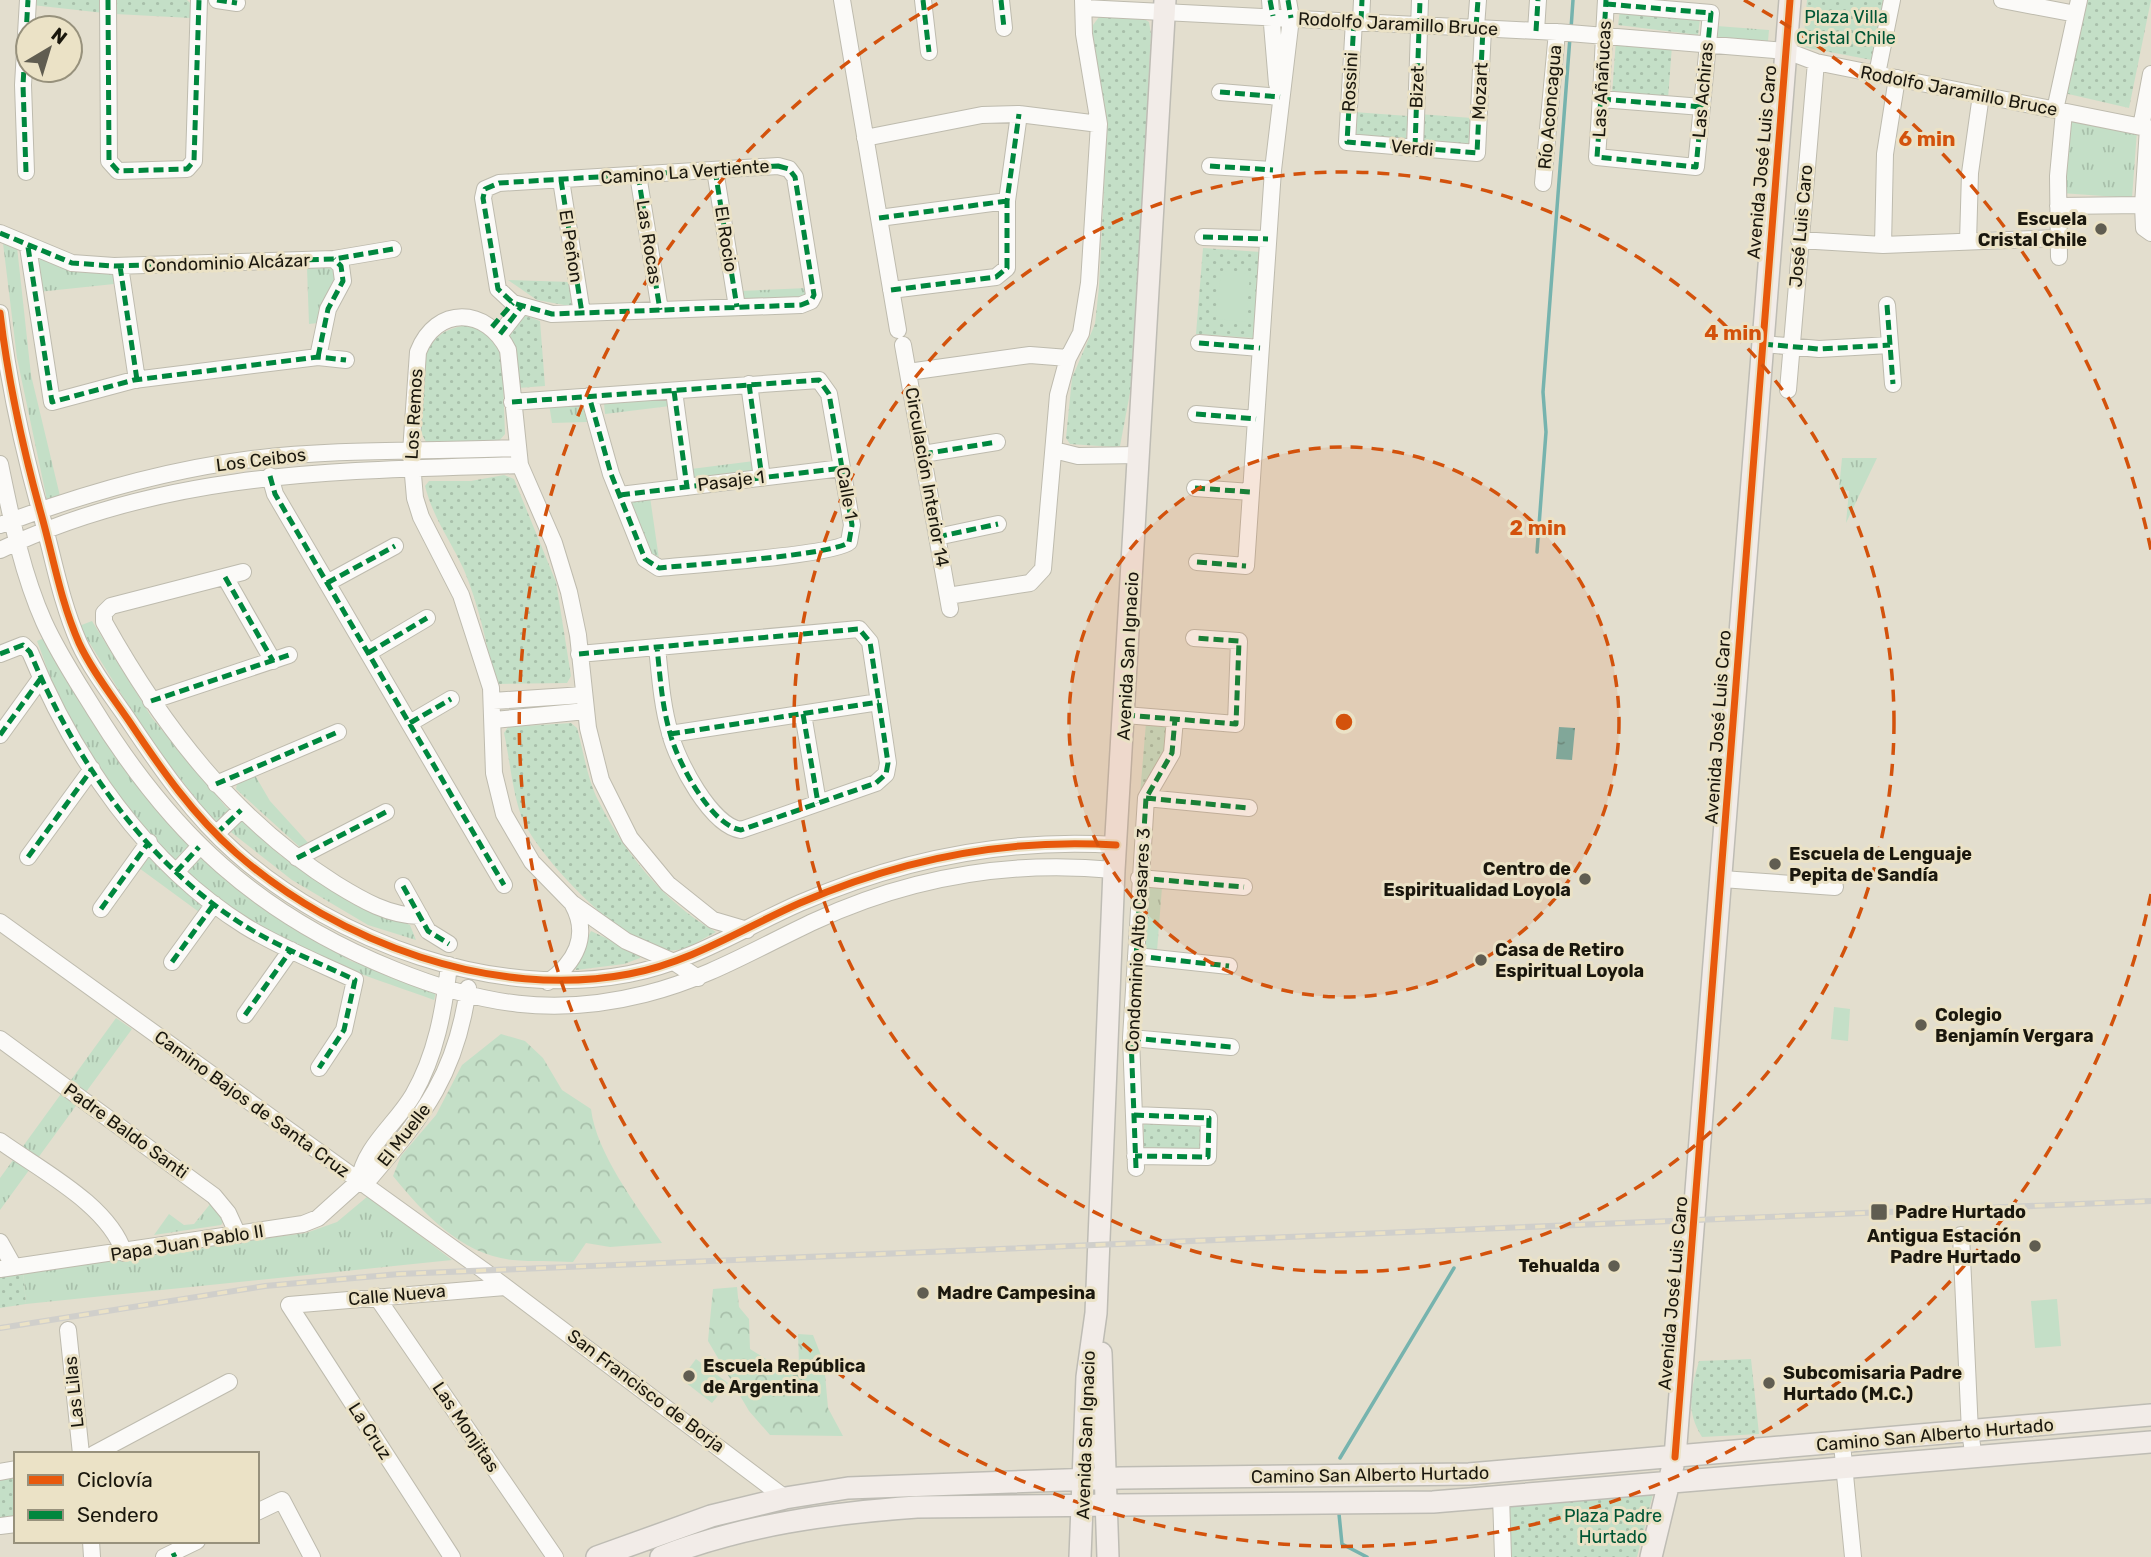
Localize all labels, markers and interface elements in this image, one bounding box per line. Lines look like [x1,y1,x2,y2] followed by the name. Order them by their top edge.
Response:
[1796,6,1896,49] park label: Plaza Villa Cristal Chile
[1297,8,1499,40] street label: Rodolfo Jaramillo Bruce
[14,14,84,84] north arrow
[1588,20,1616,138] street label: Las Añañucas
[47,23,72,49] text: N
[1688,41,1718,139] street label: Las Achiras
[1534,44,1566,170] street label: Río Aconcagua
[1337,51,1363,113] street label: Rossini
[1859,61,2059,121] street label: Rodolfo Jaramillo Bruce
[1468,62,1492,120] street label: Mozart
[1743,64,1781,260] street label: Avenida José Luis Caro
[1405,65,1429,109] street label: Bizet
[1899,126,1955,151] text: 6 min
[1390,135,1434,161] street label: Verdi
[600,155,770,189] street label: Camino La Vertiente
[1785,164,1817,288] street label: José Luis Caro
[632,198,666,286] street label: Las Rocas
[710,205,742,273] street label: El Rocio
[554,208,588,284] street label: El Peñon
[1978,208,2087,251] place label: Escuela Cristal Chile
[2093,221,2109,237] marker: Escuela Cristal Chile
[143,249,311,277] street label: Condominio Alcázar
[1704,320,1762,345] text: 4 min
[401,368,427,460] street label: Los Remos
[900,385,954,569] street label: Circulación Interior 14
[215,444,307,476] street label: Los Ceibos
[832,465,862,521] street label: Calle 1
[696,466,766,496] street label: Pasaje 1
[1510,515,1566,540] text: 2 min
[1113,571,1143,741] street label: Avenida San Ignacio
[1700,629,1736,825] street label: Avenida José Luis Caro
[1332,710,1356,734] centre of rings
[1121,827,1155,1053] street label: Condominio Alto Casares 3
[1789,843,1972,886] place label: Escuela de Lenguaje Pepita de Sandía
[1767,856,1783,872] marker: Escuela de Lenguaje Pepita de Sandía
[1383,858,1571,901] place label: Centro de Espiritualidad Loyola
[1577,871,1593,887] marker: Centro de Espiritualidad Loyola
[1495,939,1644,982] place label: Casa de Retiro Espiritual Loyola
[1473,952,1489,968] marker: Casa de Retiro Espiritual Loyola
[1935,1004,2094,1047] place label: Colegio Benjamín Vergara
[1913,1017,1929,1033] marker: Colegio Benjamín Vergara
[150,1026,354,1182] street label: Camino Bajos de Santa Cruz
[60,1079,192,1183] street label: Padre Baldo Santi
[373,1099,435,1171] street label: El Muelle
[1654,1195,1692,1391] street label: Avenida José Luis Caro
[1895,1201,2026,1223] place label: Padre Hurtado
[1869,1202,1889,1222] marker: Padre Hurtado
[109,1220,265,1266] street label: Papa Juan Pablo II
[1867,1225,2021,1268] place label: Antigua Estación Padre Hurtado
[2027,1238,2043,1254] marker: Antigua Estación Padre Hurtado
[1519,1255,1600,1277] place label: Tehualda
[1606,1258,1622,1274] marker: Tehualda
[347,1280,447,1310] street label: Calle Nueva
[937,1282,1096,1304] place label: Madre Campesina
[915,1285,931,1301] marker: Madre Campesina
[563,1325,729,1457] street label: San Francisco de Borja
[1072,1350,1100,1520] street label: Avenida San Ignacio
[59,1355,89,1429] street label: Las Lilas
[703,1355,866,1398] place label: Escuela República de Argentina
[1783,1362,1962,1405] place label: Subcomisaria Padre Hurtado (M.C.)
[681,1368,697,1384] marker: Escuela República de Argentina
[1761,1375,1777,1391] marker: Subcomisaria Padre Hurtado (M.C.)
[428,1378,504,1476] street label: Las Monjitas
[344,1398,396,1464] street label: La Cruz
[1815,1414,2055,1456] street label: Camino San Alberto Hurtado
[14,1452,259,1543] legend
[1251,1462,1489,1488] street label: Camino San Alberto Hurtado
[77,1467,153,1492] text: Ciclovía
[77,1502,159,1527] text: Sendero
[1564,1505,1662,1548] park label: Plaza Padre Hurtado

